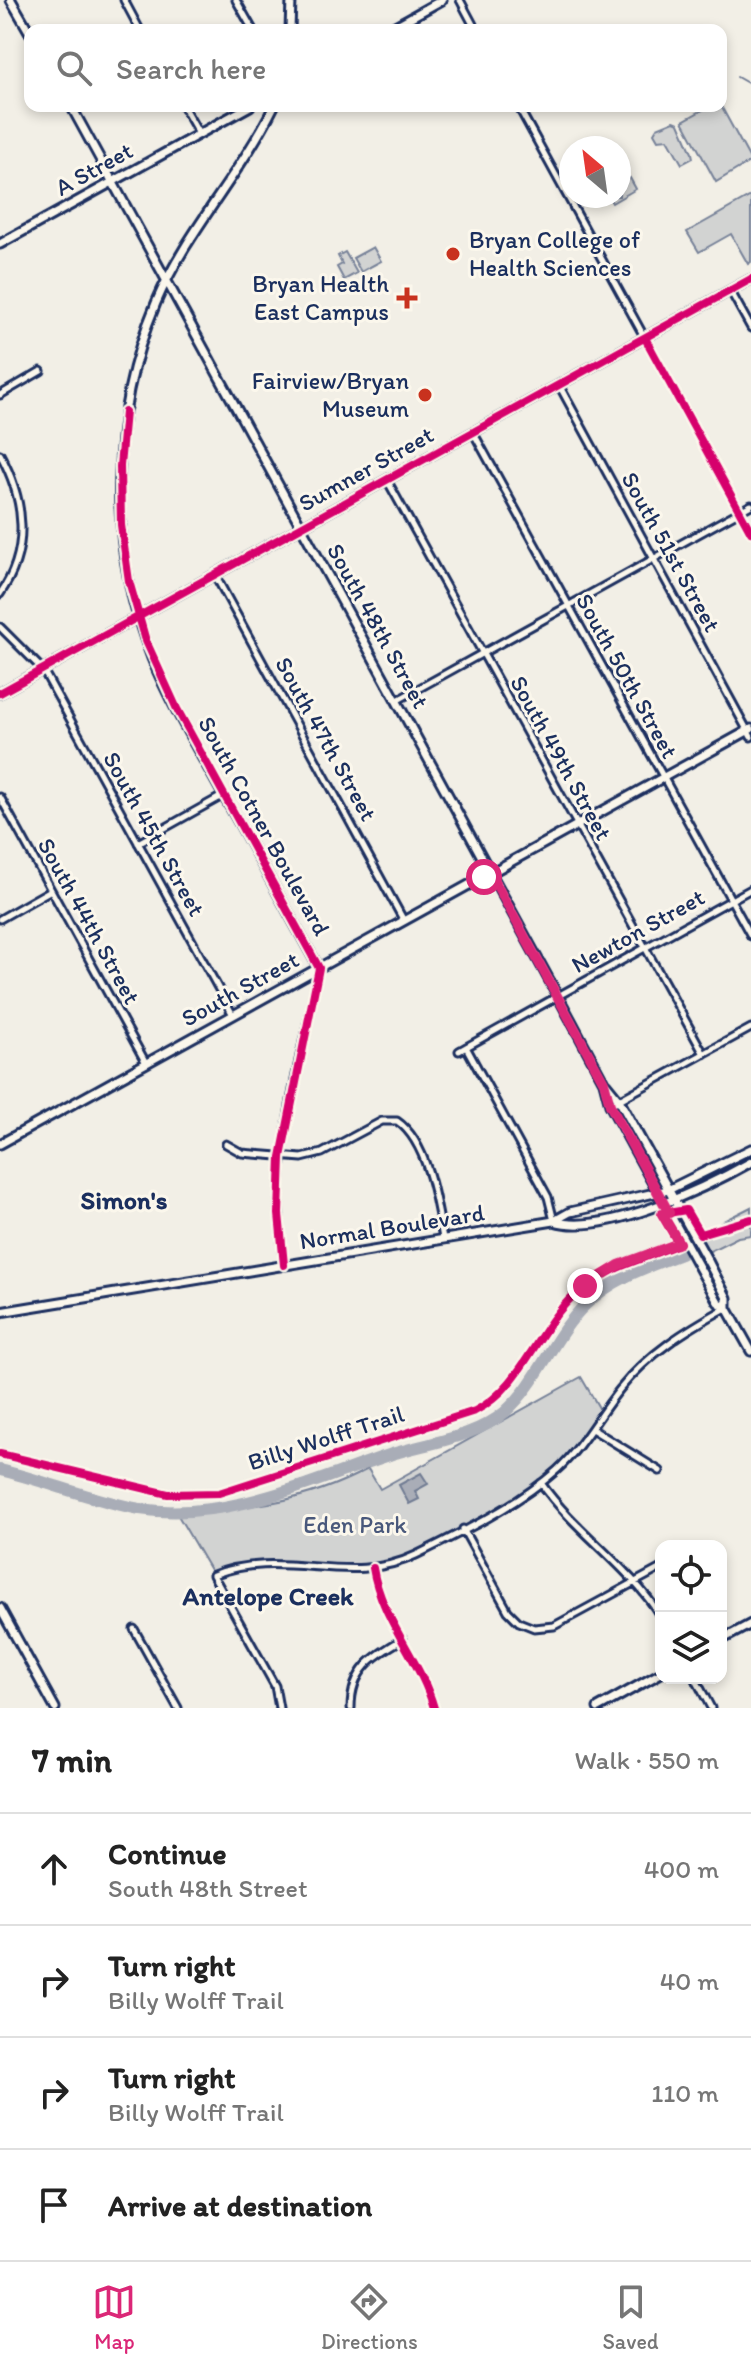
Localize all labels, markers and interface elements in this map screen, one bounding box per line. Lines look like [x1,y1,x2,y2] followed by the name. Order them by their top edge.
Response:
[24,24,727,112] search box
[52,46,96,90] icon: search
[116,50,266,87] text: Search here
[50,135,138,202] street label: A Street
[559,136,631,208] north arrow
[469,225,641,282] place label: Bryan College of Health Sciences
[444,245,462,263] marker: Bryan College of Health Sciences
[252,269,389,326] place label: Bryan Health East Campus
[396,287,418,309] marker: Bryan Health East Campus
[252,366,409,423] place label: Fairview/Bryan Museum
[416,386,434,404] marker: Fairview/Bryan Museum
[293,420,438,518] street label: Sumner Street
[616,467,727,637] street label: South 51st Street
[321,538,436,713] street label: South 48th Street
[570,588,685,763] street label: South 50th Street
[269,652,384,826] street label: South 47th Street
[504,670,619,845] street label: South 49th Street
[192,711,337,940] street label: South Cotner Boulevard
[97,746,212,921] street label: South 45th Street
[32,833,147,1009] street label: South 44th Street
[466,859,502,895] route start
[566,882,709,979] street label: Newton Street
[176,944,303,1033] street label: South Street
[81,1184,168,1216] district label: Simon's
[297,1198,486,1255] street label: Normal Boulevard
[567,1268,603,1304] route end
[244,1399,408,1476] street label: Billy Wolff Trail
[303,1510,407,1539] park label: Eden Park
[655,1540,727,1684] map controls
[655,1540,727,1612] button: locate
[182,1580,354,1612] district label: Antelope Creek
[655,1612,727,1684] button: layers
[32,1740,112,1781] text: 7 min
[575,1744,719,1776] text: Walk · 550 m
[108,1835,227,1872] text: Continue
[32,1847,76,1891] icon: ahead
[644,1853,719,1885] text: 400 m
[108,1872,308,1904] text: South 48th Street
[108,1947,236,1984] text: Turn right
[32,1959,76,2003] icon: right
[660,1965,719,1997] text: 40 m
[108,1984,284,2016] text: Billy Wolff Trail
[108,2059,236,2096] text: Turn right
[32,2071,76,2115] icon: right
[651,2077,719,2109] text: 110 m
[108,2096,284,2128] text: Billy Wolff Trail
[32,2183,76,2227] icon: arrive
[108,2187,372,2224] text: Arrive at destination
[92,2280,136,2355] tab: Map
[321,2280,418,2355] tab: Directions
[602,2280,659,2355] tab: Saved

